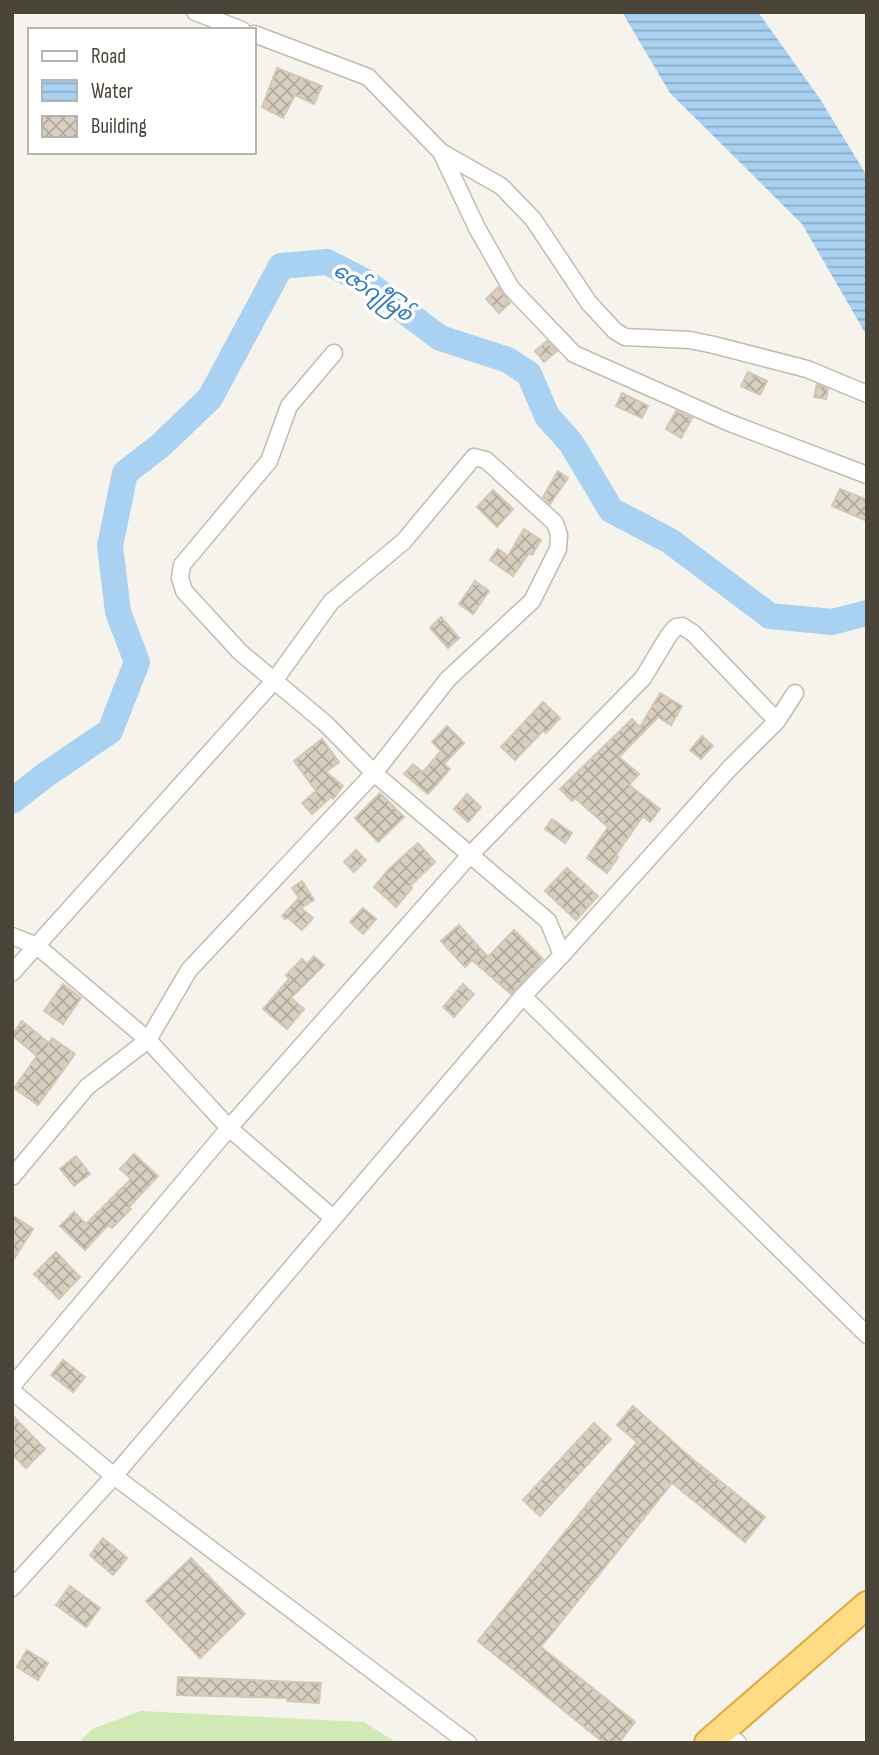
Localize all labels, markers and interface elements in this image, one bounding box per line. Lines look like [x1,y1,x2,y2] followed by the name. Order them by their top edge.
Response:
[28,28,256,154] legend
[91,44,126,69] text: Road
[91,79,133,104] text: Water
[91,114,147,139] text: Building
[326,255,420,331] water label: ဇော်ဂျီမြစ်

